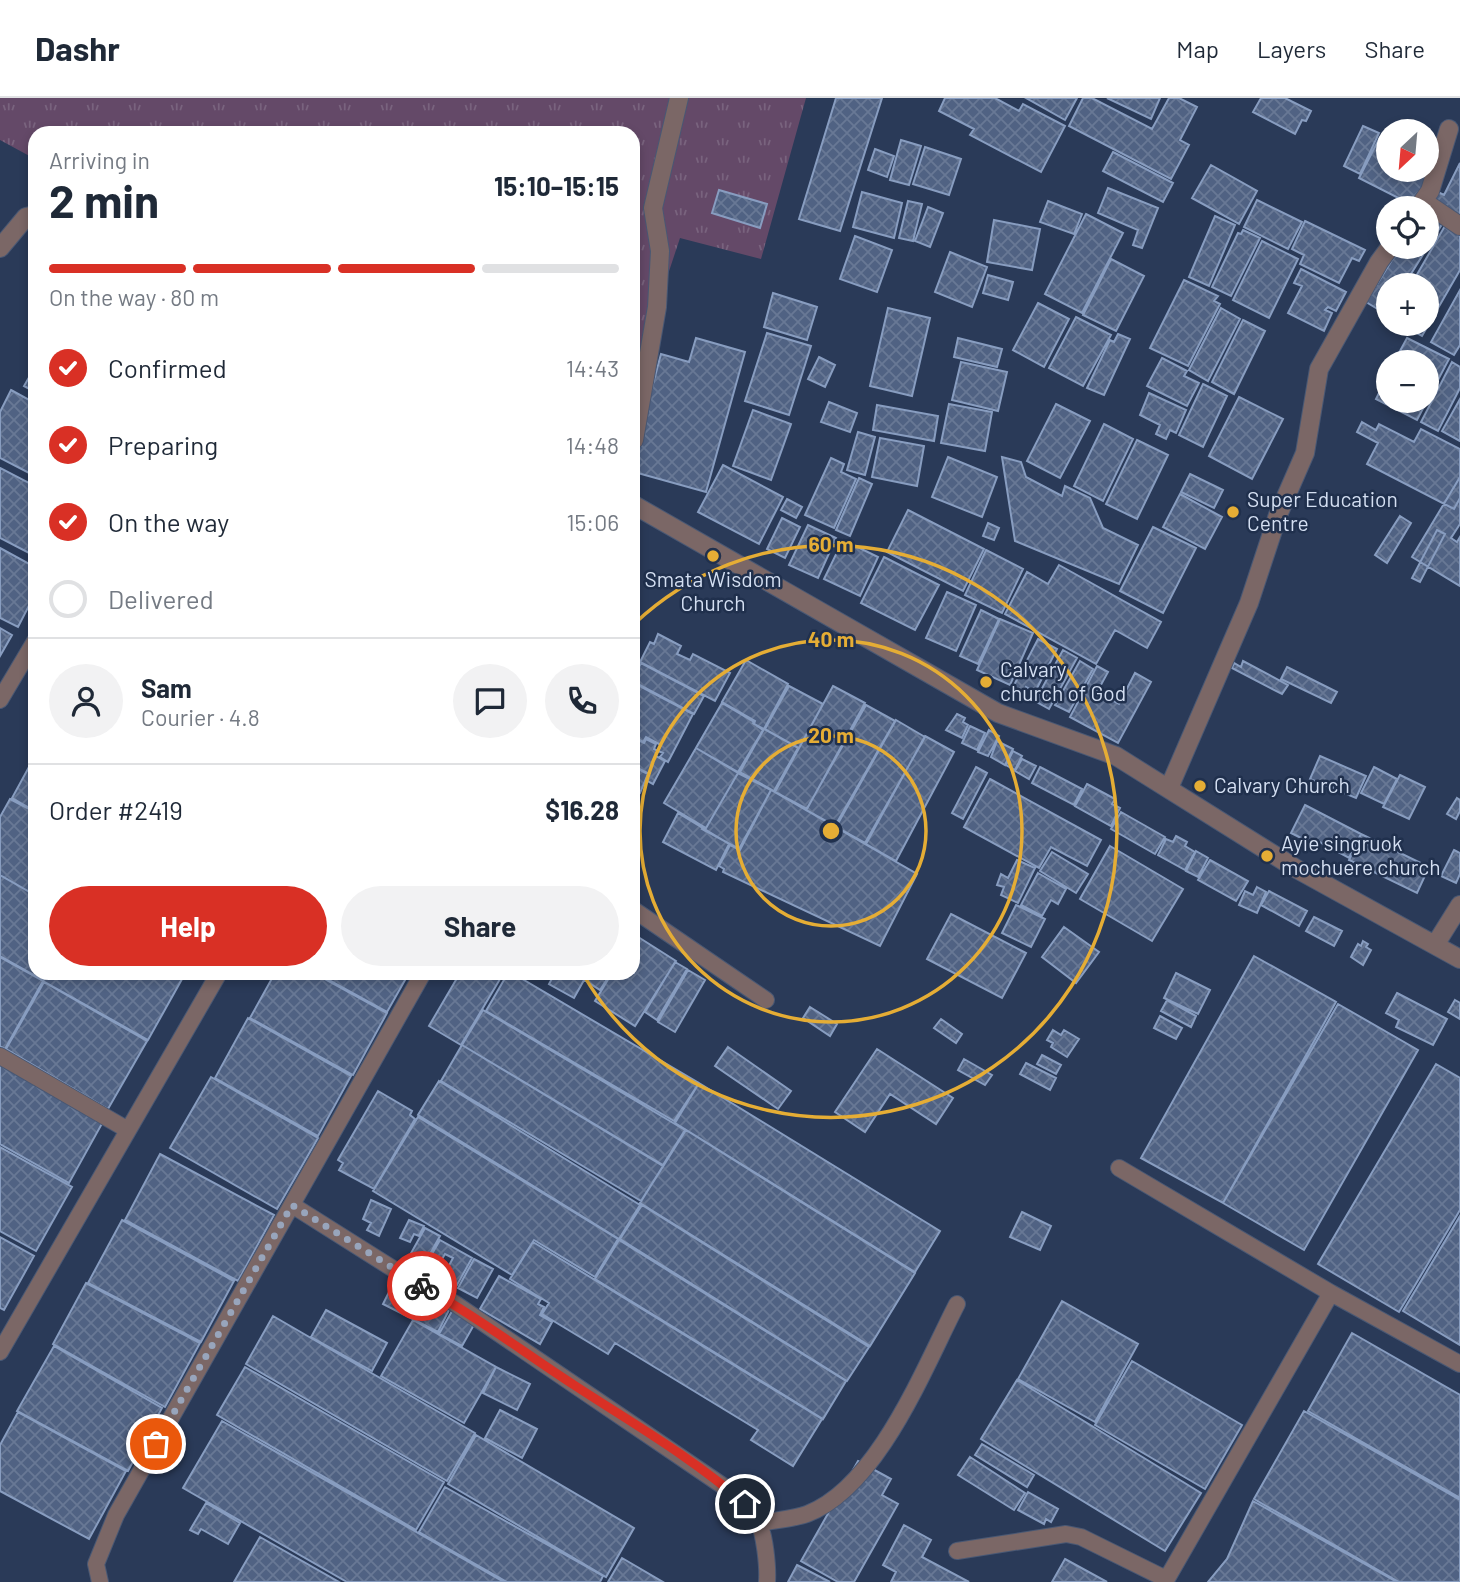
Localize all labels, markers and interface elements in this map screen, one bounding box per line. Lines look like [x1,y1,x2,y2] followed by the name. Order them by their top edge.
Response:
[35,28,120,68] text: Dashr
[1176,34,1219,63] text: Map
[1257,34,1326,63] text: Layers
[1364,34,1425,63] text: Share
[1376,119,1438,182] north arrow
[1376,119,1439,413] map controls
[49,146,150,174] text: Arriving in
[494,170,619,201] text: 15:10–15:15
[49,172,159,227] text: 2 min
[1376,196,1439,259] button: locate
[1376,273,1439,336] button: +
[49,283,219,311] text: On the way · 80 m
[49,349,87,387] icon: check
[1376,350,1439,413] button: −
[108,352,227,383] text: Confirmed
[566,354,619,382] text: 14:43
[49,426,87,464] icon: check
[108,429,218,460] text: Preparing
[566,431,619,459] text: 14:48
[1247,486,1398,535] place label: Super Education Centre
[49,503,87,541] icon: check
[1225,504,1241,520] marker: Super Education Centre
[108,506,229,537] text: On the way
[566,508,619,536] text: 15:06
[809,531,853,556] text: 60 m
[705,548,721,564] marker: Smata Wisdom Church
[644,566,782,615] place label: Smata Wisdom Church
[108,583,214,614] text: Delivered
[808,626,854,651] text: 40 m
[1000,656,1126,705] place label: Calvary church of God
[49,664,123,738] button: person
[453,664,527,738] button: chat
[545,664,619,738] button: phone
[141,672,192,703] text: Sam
[978,674,994,690] marker: Calvary church of God
[141,703,260,731] text: Courier · 4.8
[808,722,854,747] text: 20 m
[1214,772,1350,797] place label: Calvary Church
[1192,778,1208,794] marker: Calvary Church
[49,794,183,825] text: Order #2419
[545,794,619,825] text: $16.28
[819,819,843,843] centre of rings
[1281,830,1441,879] place label: Ayie singruok mochuere church
[1259,848,1275,864] marker: Ayie singruok mochuere church
[49,886,327,966] button: Help
[341,886,619,966] button: Share
[387,1251,457,1321] courier
[403,1267,441,1305] icon: bike
[126,1414,186,1474] pin
[137,1425,175,1463] icon: bag
[715,1474,775,1534] pin
[726,1485,764,1523] icon: home

